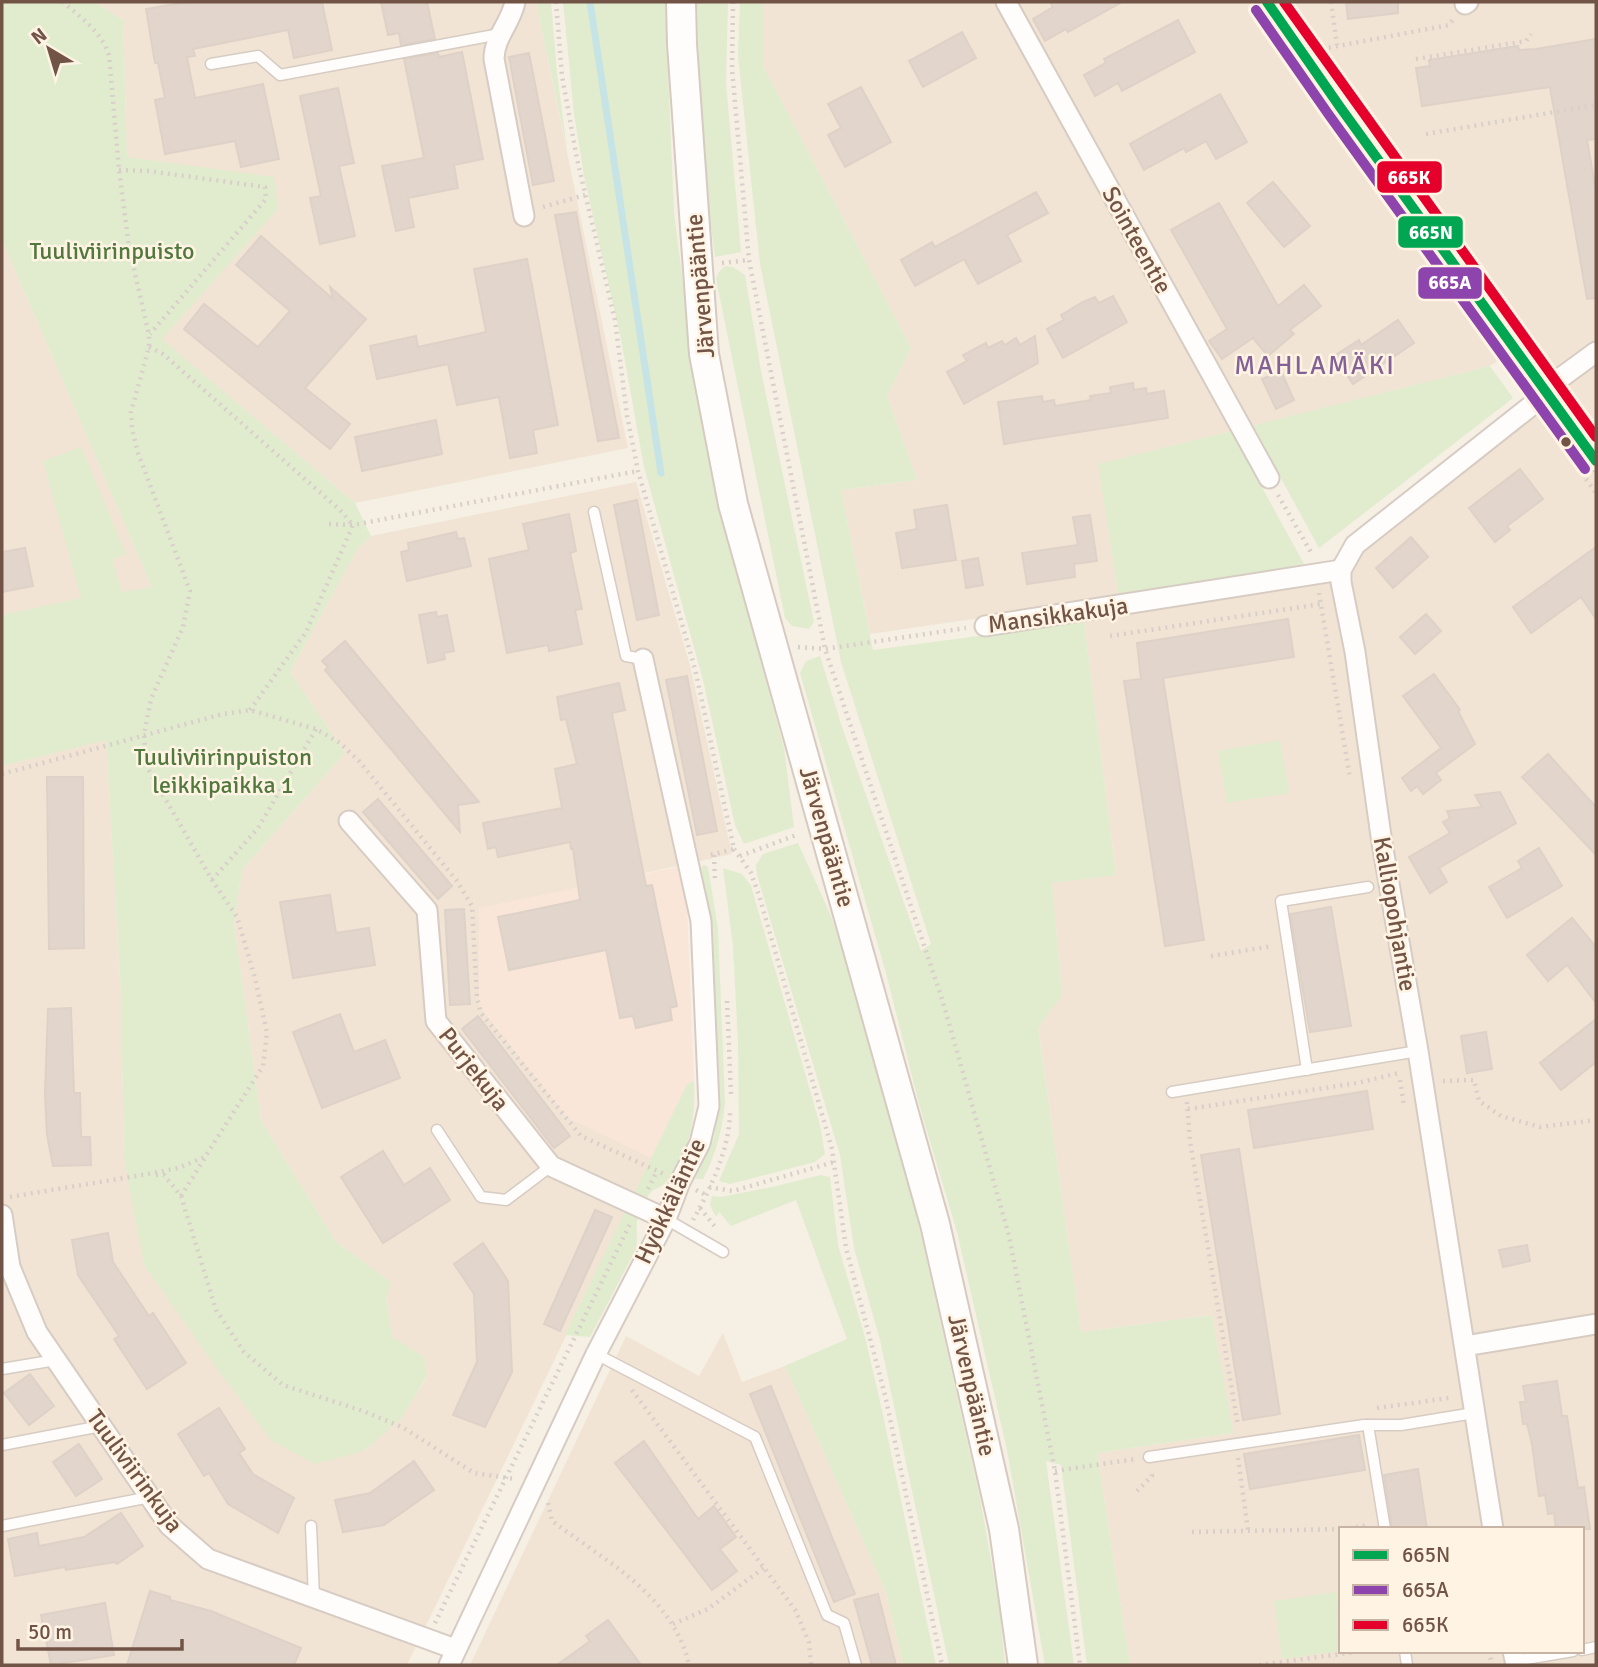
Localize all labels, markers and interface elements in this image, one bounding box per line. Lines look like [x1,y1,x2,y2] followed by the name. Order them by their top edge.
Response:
[14,14,84,84] north arrow
[27,23,52,50] text: N
[1376,160,1443,194] line badge: 665K
[1388,166,1430,190] text: 665K
[1095,181,1179,299] street label: Sointeentie
[679,213,721,359] street label: Järvenpääntie
[1397,215,1464,249] line badge: 665N
[1409,221,1453,245] text: 665N
[29,236,195,266] park label: Tuuliviirinpuisto
[1417,266,1483,300] line badge: 665A
[1429,271,1471,295] text: 665A
[1234,350,1396,382] district label: MAHLAMÄKI
[1559,435,1573,449] unlabelled marker
[986,590,1130,640] street label: Mansikkakuja
[134,742,312,800] park label: Tuuliviirinpuiston leikkipaikka 1
[793,763,861,911] street label: Järvenpääntie
[1367,834,1423,994] street label: Kalliopohjantie
[432,1021,516,1117] street label: Purjekuja
[628,1133,712,1269] street label: Hyökkäläntie
[941,1311,1003,1459] street label: Järvenpääntie
[80,1403,190,1539] street label: Tuuliviirinkuja
[1339,1527,1584,1653] legend
[1402,1542,1450,1568] text: 665N
[1402,1577,1449,1603] text: 665A
[18,1608,182,1652] scale bar
[1402,1612,1449,1638] text: 665K
[28,1619,72,1645] text: 50 m

